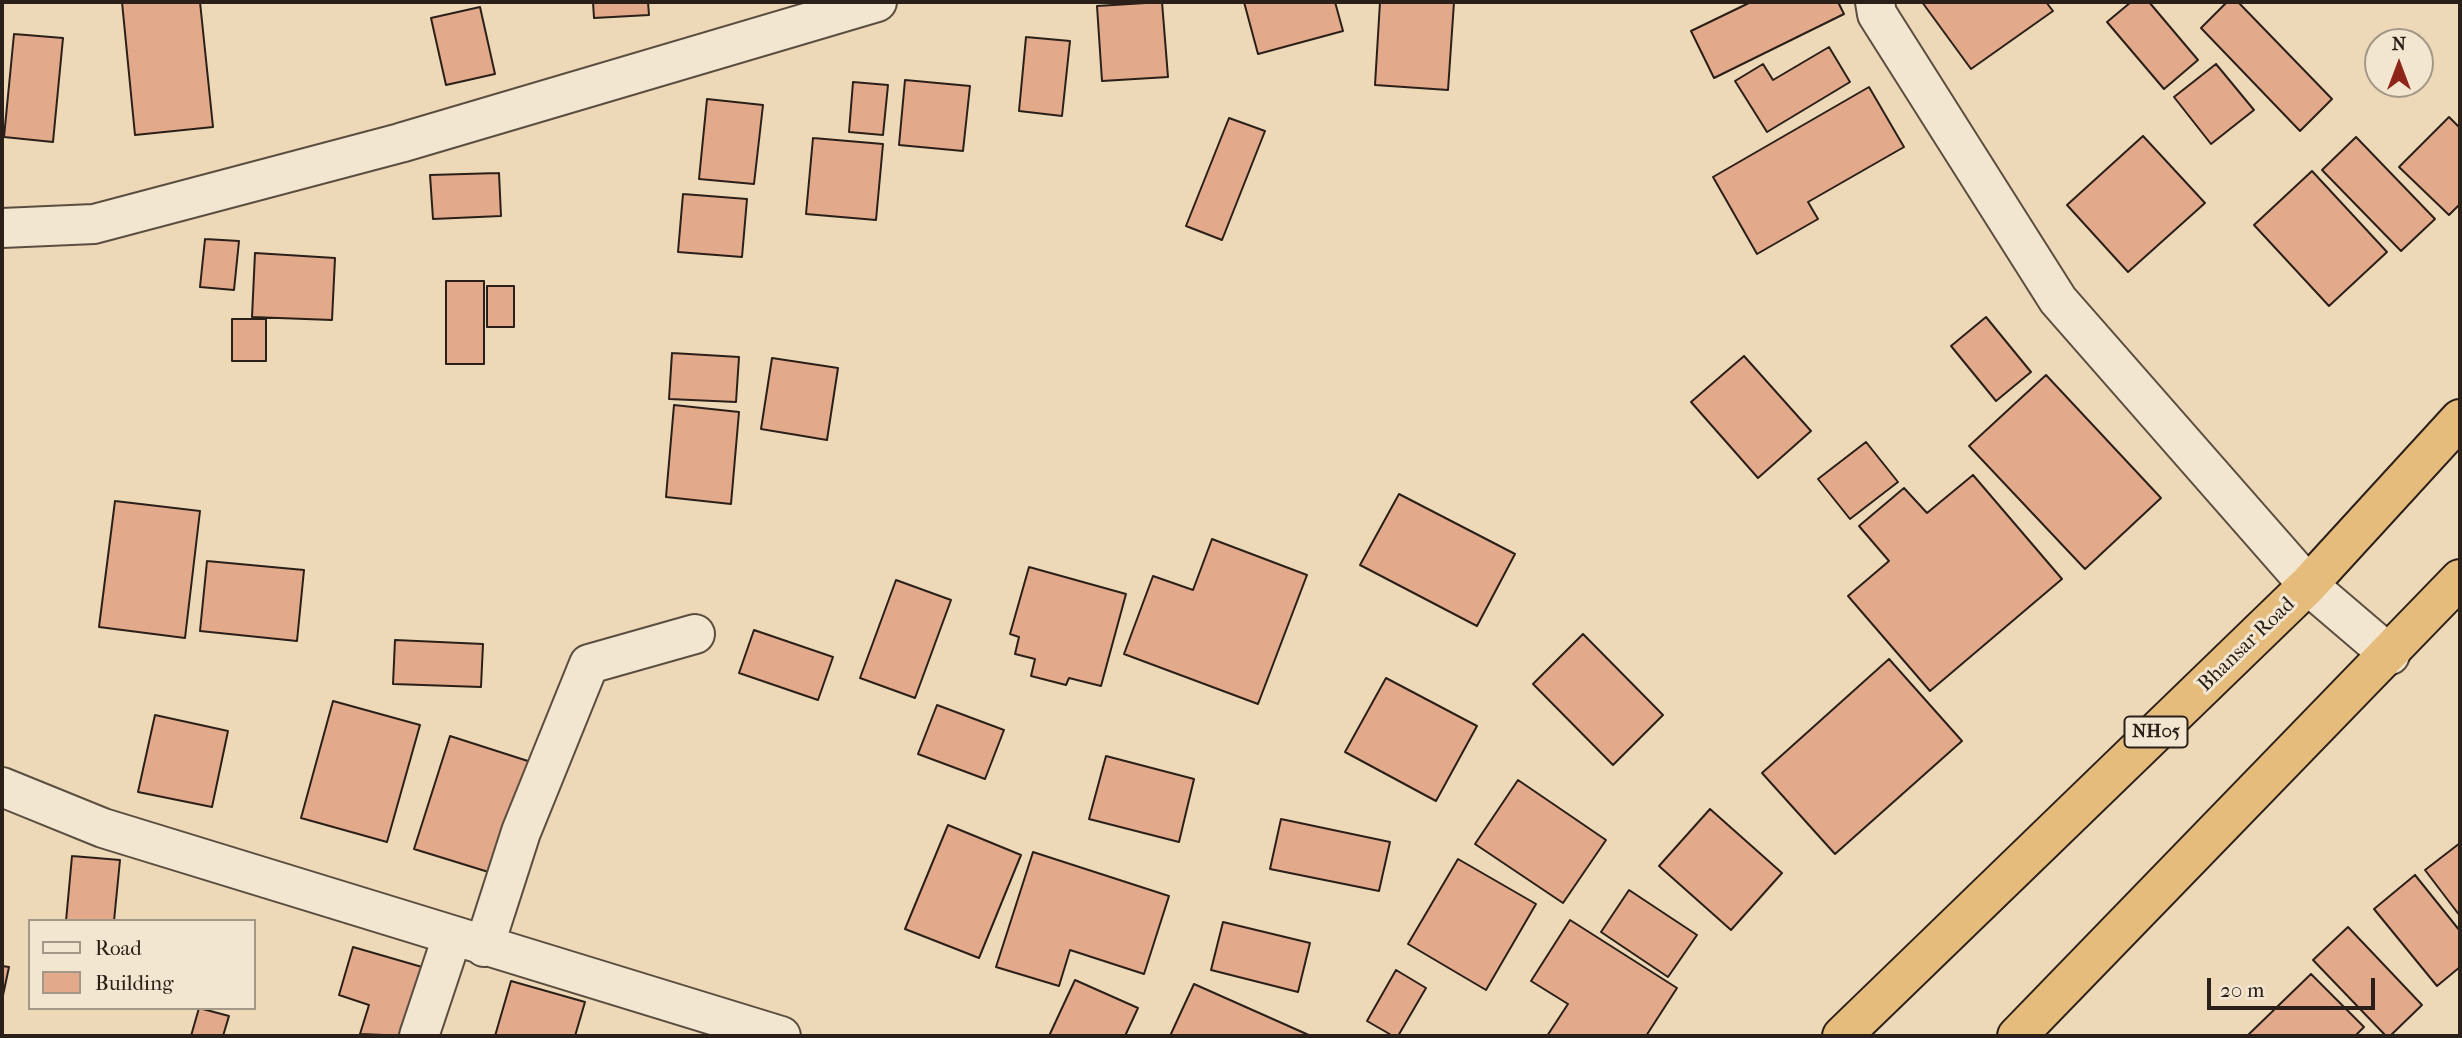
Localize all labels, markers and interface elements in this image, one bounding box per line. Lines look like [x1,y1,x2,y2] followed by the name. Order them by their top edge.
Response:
[2364,28,2434,98] north arrow
[2392,33,2406,55] text: N
[2193,593,2301,697] street label: Bhansar Road
[2124,716,2188,748] road number: NH05
[28,919,256,1010] legend
[95,936,142,960] text: Road
[2210,964,2378,1008] scale bar
[95,971,173,995] text: Building
[2220,978,2264,1002] text: 20 m

